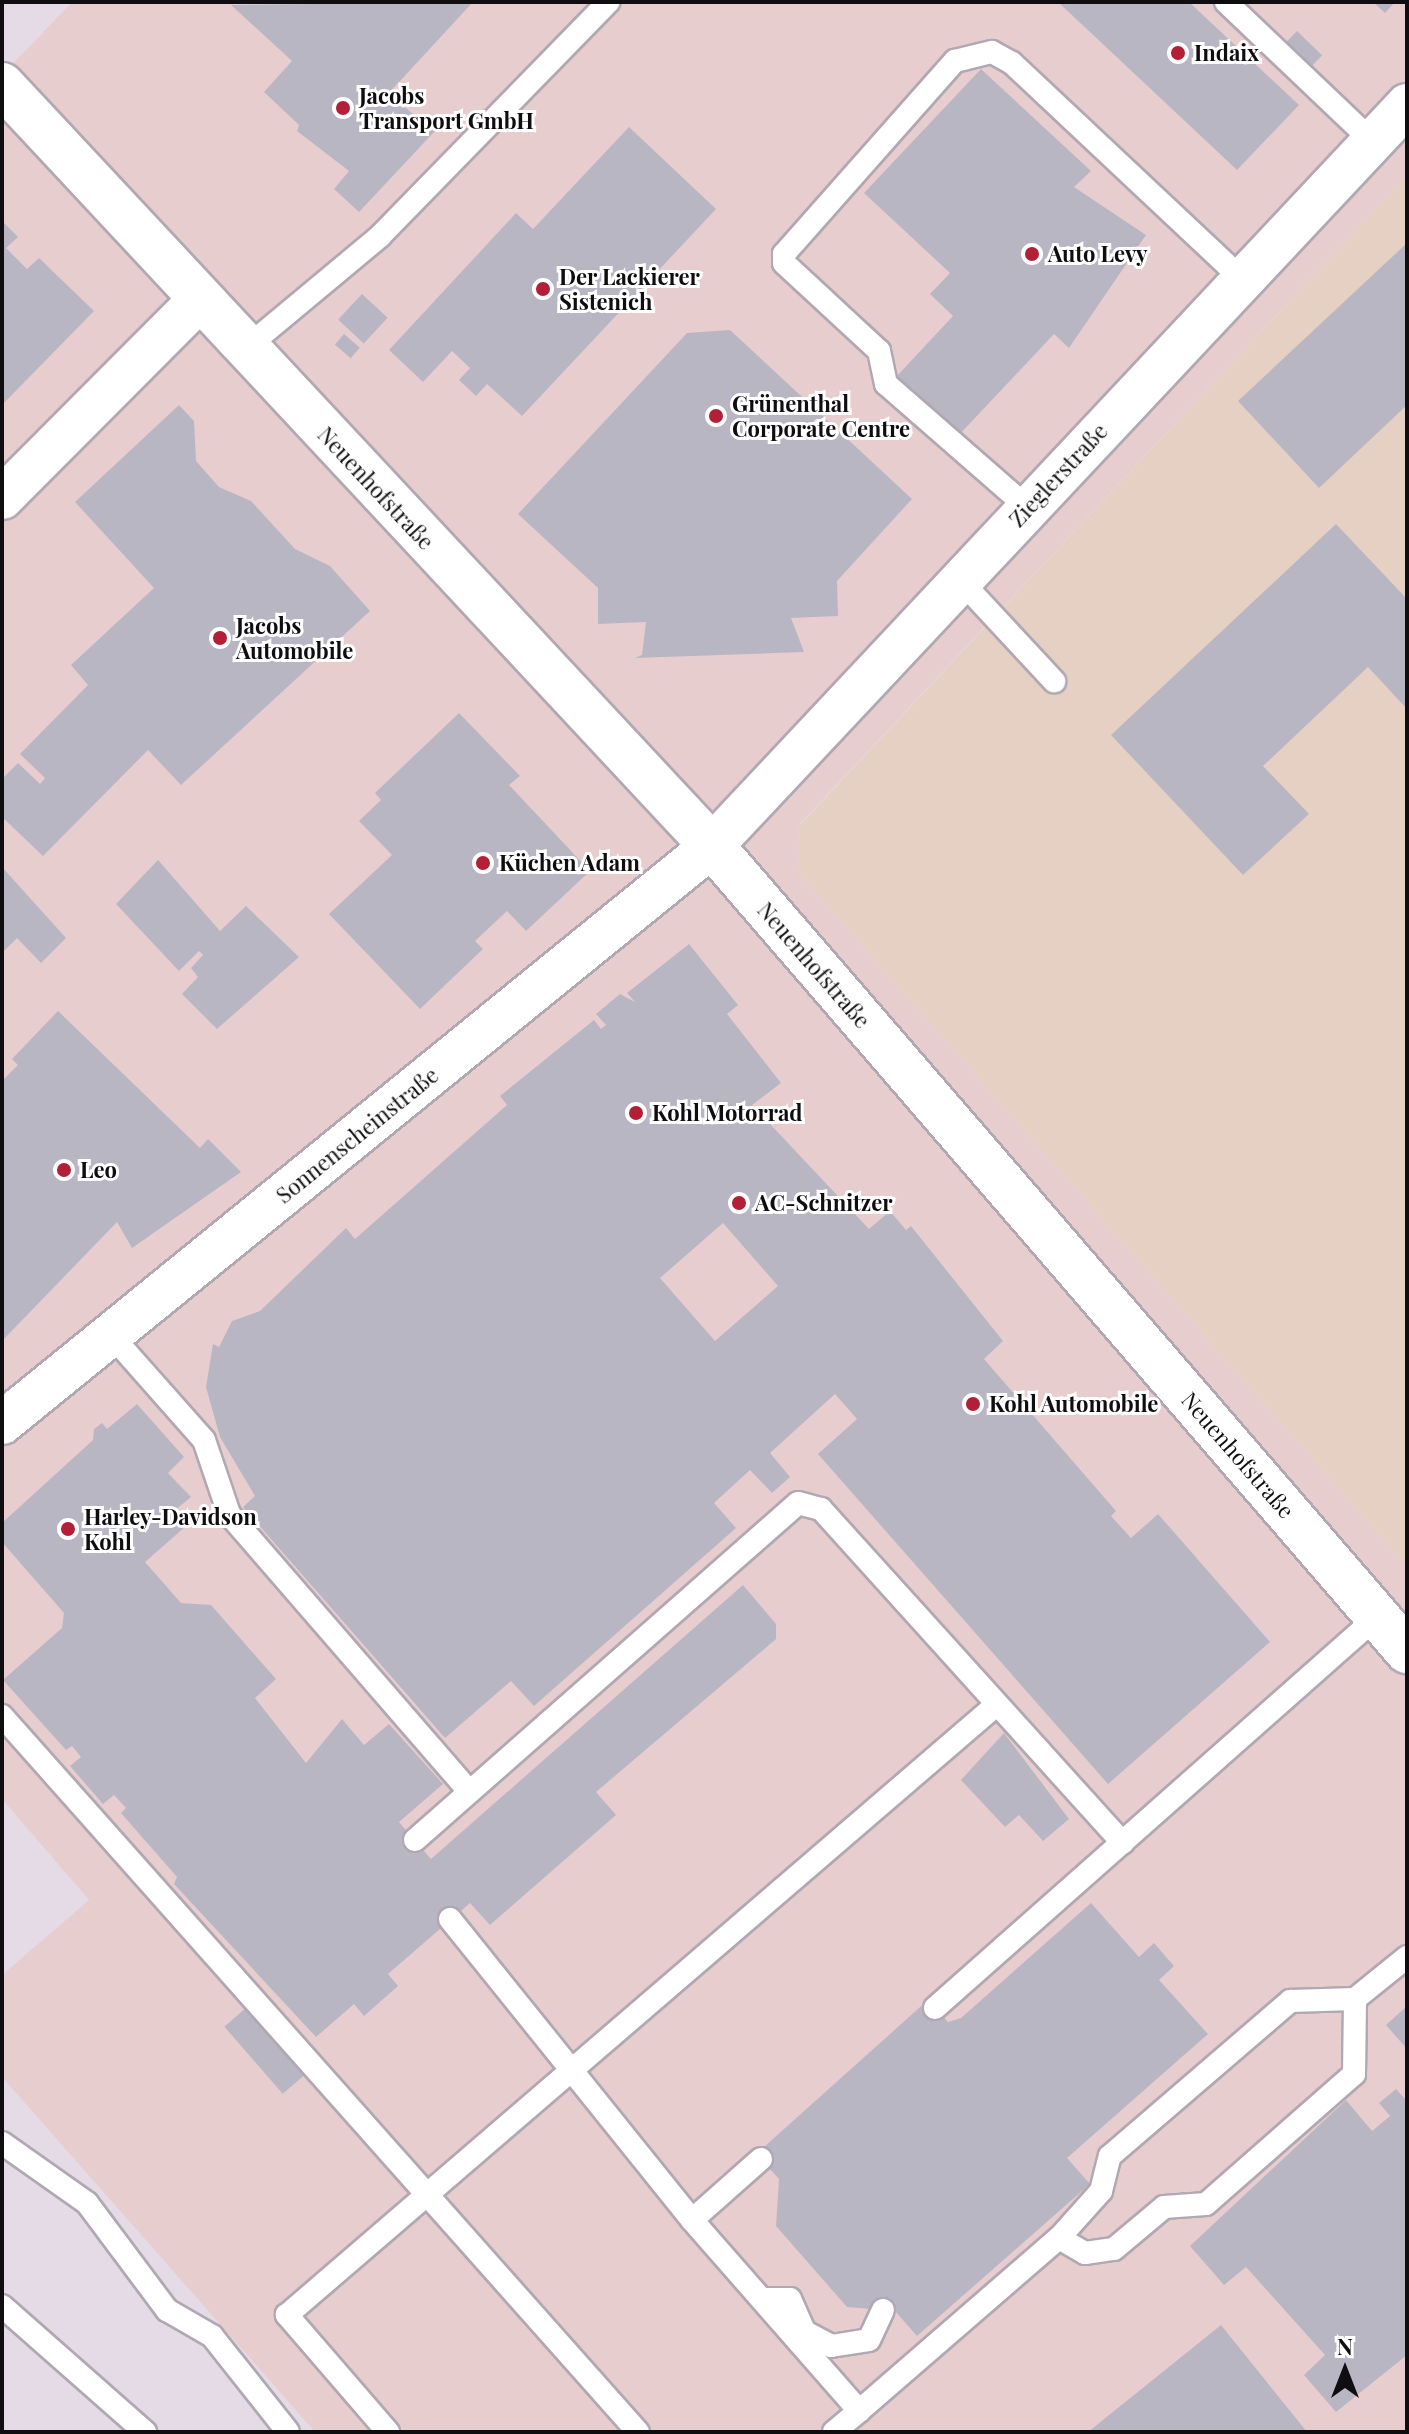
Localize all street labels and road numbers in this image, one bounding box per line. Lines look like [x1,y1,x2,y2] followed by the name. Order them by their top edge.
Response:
[1003,418,1113,532] street label: Zieglerstraße
[312,421,440,555] street label: Neuenhofstraße
[752,897,876,1033] street label: Neuenhofstraße
[271,1061,443,1209] street label: Sonnenscheinstraße
[1176,1387,1300,1523] street label: Neuenhofstraße

